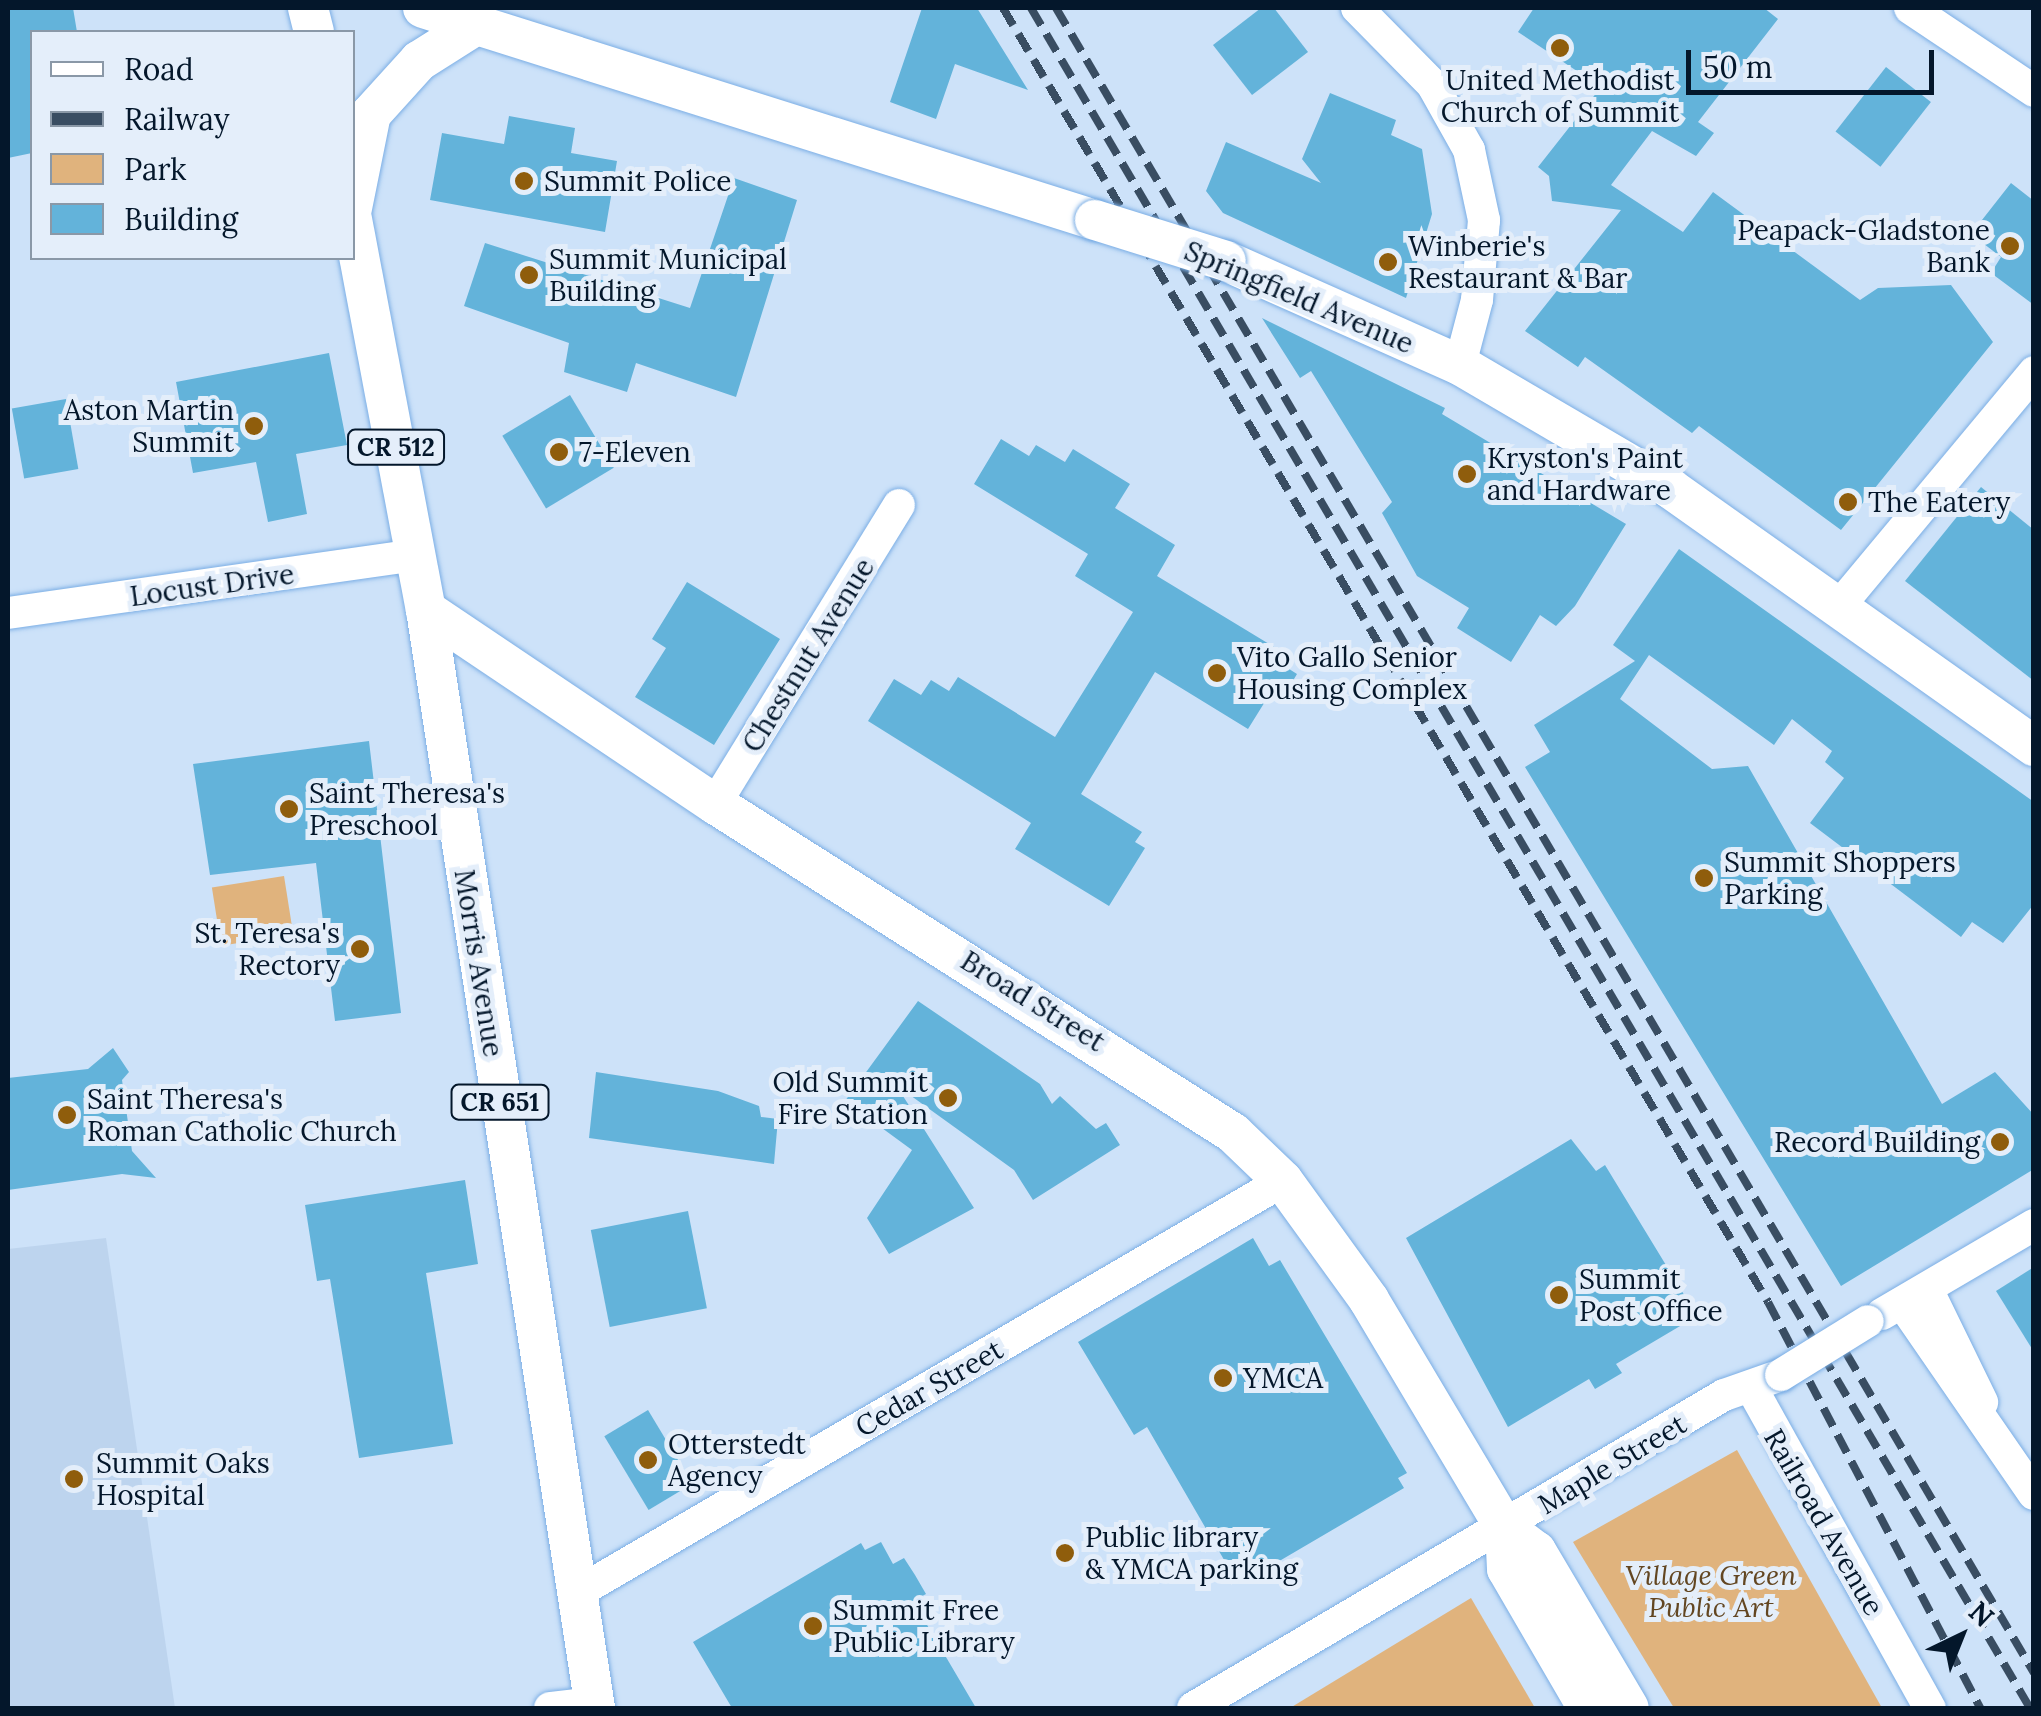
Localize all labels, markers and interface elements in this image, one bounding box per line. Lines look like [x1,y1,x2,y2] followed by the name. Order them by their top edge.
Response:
[30,30,355,260] legend
[1691,30,1938,92] scale bar
[1549,37,1571,59] marker: United Methodist Church of Summit
[1703,48,1773,86] text: 50 m
[124,50,194,88] text: Road
[1441,63,1679,129] place label: United Methodist Church of Summit
[124,100,230,138] text: Railway
[124,150,186,188] text: Park
[544,164,731,198] place label: Summit Police
[513,170,535,192] marker: Summit Police
[124,200,238,238] text: Building
[1737,213,1990,279] place label: Peapack-Gladstone Bank
[1408,229,1627,295] place label: Winberie's Restaurant & Bar
[1180,234,1418,360] street label: Springfield Avenue
[1999,235,2021,257] marker: Peapack-Gladstone Bank
[549,242,787,308] place label: Summit Municipal Building
[1377,251,1399,273] marker: Winberie's Restaurant & Bar
[518,264,540,286] marker: Summit Municipal Building
[64,393,234,459] place label: Aston Martin Summit
[243,415,265,437] marker: Aston Martin Summit
[346,427,446,467] road number: CR 512
[579,435,691,469] place label: 7-Eleven
[548,441,570,463] marker: 7-Eleven
[1487,441,1683,507] place label: Kryston's Paint and Hardware
[1456,463,1478,485] marker: Kryston's Paint and Hardware
[1868,485,2010,519] place label: The Eatery
[1837,491,1859,513] marker: The Eatery
[735,552,881,758] street label: Chestnut Avenue
[128,557,296,613] street label: Locust Drive
[1237,640,1467,706] place label: Vito Gallo Senior Housing Complex
[1206,662,1228,684] marker: Vito Gallo Senior Housing Complex
[309,776,505,842] place label: Saint Theresa's Preschool
[278,798,300,820] marker: Saint Theresa's Preschool
[1724,845,1956,911] place label: Summit Shoppers Parking
[448,867,510,1059] street label: Morris Avenue
[1693,867,1715,889] marker: Summit Shoppers Parking
[194,916,340,982] place label: St. Teresa's Rectory
[349,938,371,960] marker: St. Teresa's Rectory
[955,943,1111,1059] street label: Broad Street
[772,1065,928,1131] place label: Old Summit Fire Station
[87,1082,397,1148] place label: Saint Theresa's Roman Catholic Church
[450,1082,550,1122] road number: CR 651
[937,1087,959,1109] marker: Old Summit Fire Station
[56,1104,78,1126] marker: Saint Theresa's Roman Catholic Church
[1774,1125,1980,1159] place label: Record Building
[1989,1131,2011,1153] marker: Record Building
[1579,1262,1723,1328] place label: Summit Post Office
[1548,1284,1570,1306] marker: Summit Post Office
[849,1332,1009,1444] street label: Cedar Street
[1243,1361,1323,1395] place label: YMCA
[1212,1367,1234,1389] marker: YMCA
[1532,1407,1692,1521] street label: Maple Street
[1757,1423,1891,1621] street label: Railroad Avenue
[668,1427,806,1493] place label: Otterstedt Agency
[96,1446,270,1512] place label: Summit Oaks Hospital
[637,1449,659,1471] marker: Otterstedt Agency
[61,1466,87,1492] marker: Summit Oaks Hospital
[1085,1520,1298,1586] place label: Public library & YMCA parking
[1054,1542,1076,1564] marker: Public library & YMCA parking
[1625,1558,1797,1624] park label: Village Green Public Art
[1911,1586,2011,1686] north arrow
[833,1593,1015,1659] place label: Summit Free Public Library
[1961,1594,2002,1635] text: N
[802,1615,824,1637] marker: Summit Free Public Library

